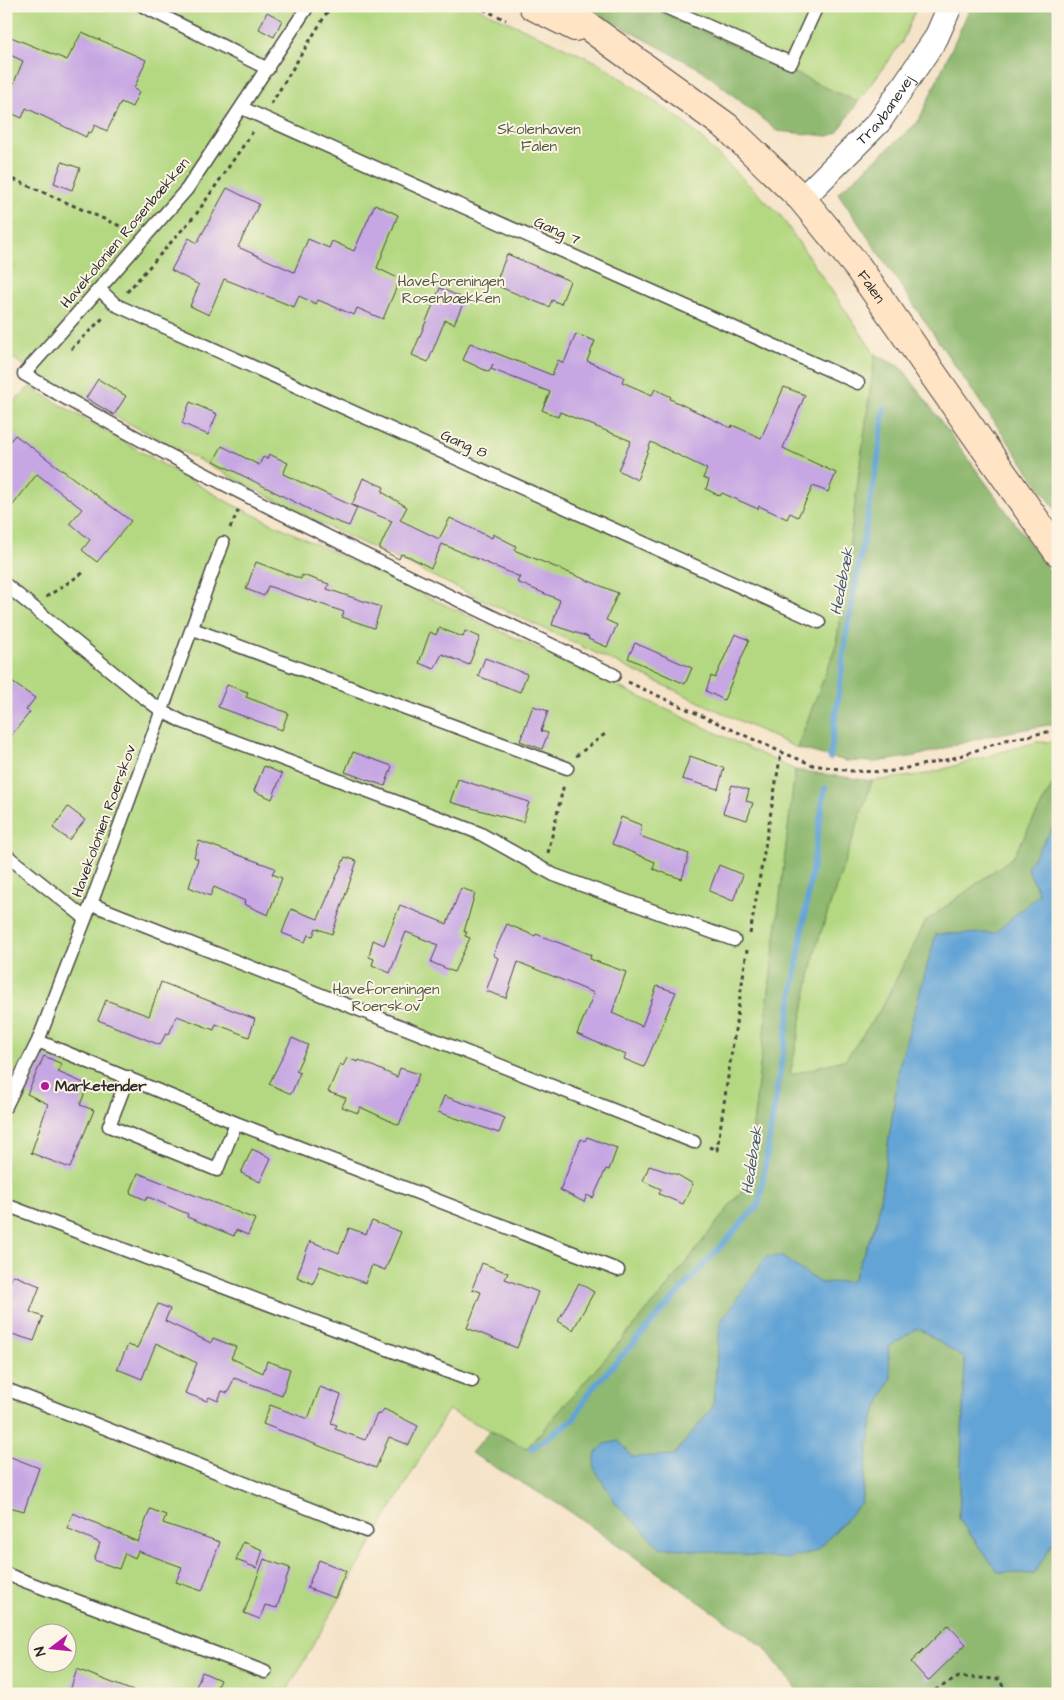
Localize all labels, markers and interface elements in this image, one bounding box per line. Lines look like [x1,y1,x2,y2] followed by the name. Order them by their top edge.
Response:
[851,71,919,150] street label: Travbanevej
[497,119,581,157] park label: Skolenhaven Falen
[56,153,195,313] street label: Havekolonien Rosenbækken
[530,212,583,251] street label: Gang 7
[853,266,891,308] street label: Falen
[398,271,505,309] park label: Haveforeningen Rosenbækken
[437,424,491,465] street label: Gang 8
[825,544,860,617] water label: Hedebæk
[67,742,141,900] street label: Havekolonien Roerskov
[333,979,440,1017] park label: Haveforeningen Roerskov
[55,1076,147,1097] place label: Marketender
[39,1080,51,1092] marker: Marketender
[736,1123,768,1196] water label: Hedebæk
[28,1622,78,1672] north arrow
[30,1644,51,1658] text: N

